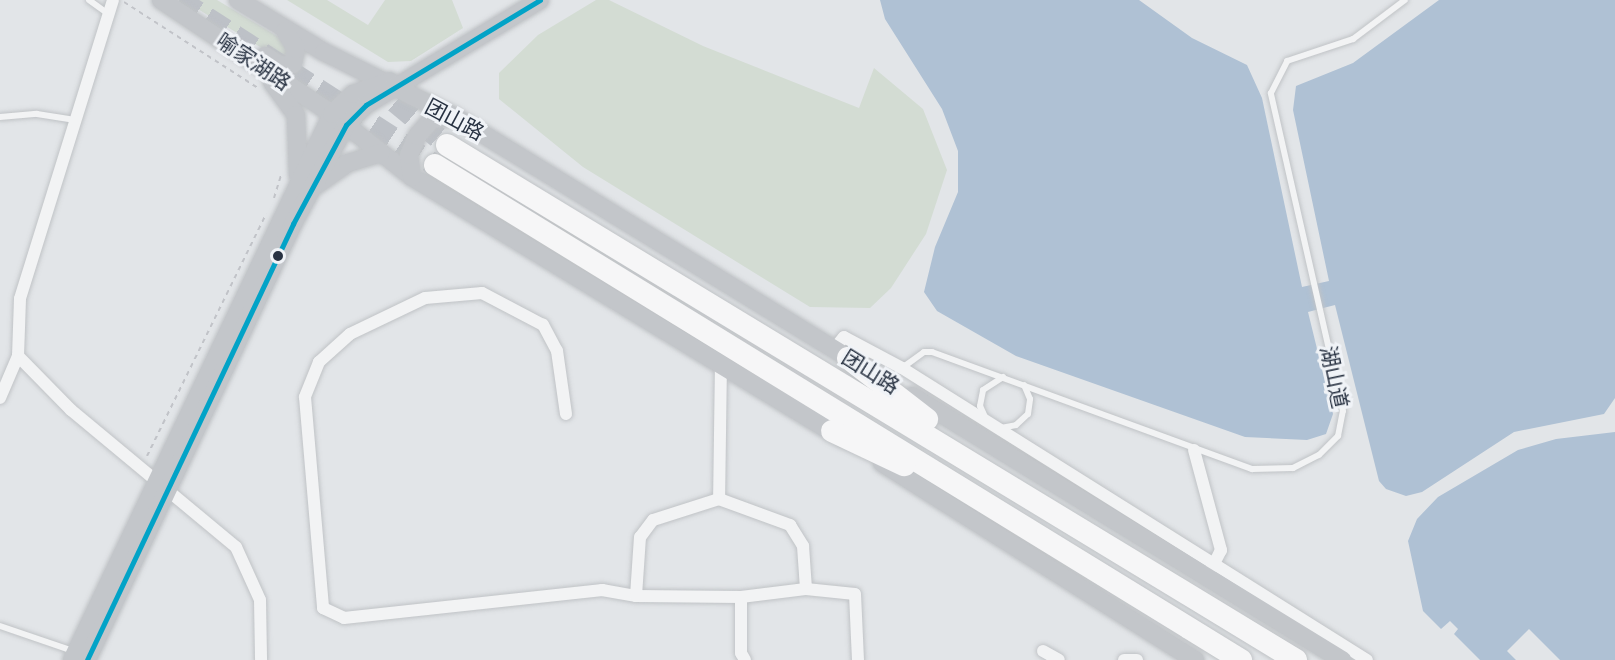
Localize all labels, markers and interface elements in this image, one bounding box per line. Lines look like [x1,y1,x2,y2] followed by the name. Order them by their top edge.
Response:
[212,27,296,95] street label: 喻家湖路
[421,93,489,145] street label: 团山路
[272,250,284,262] unlabelled marker
[838,344,904,398] street label: 团山路
[1316,344,1354,410] street label: 湖山道

